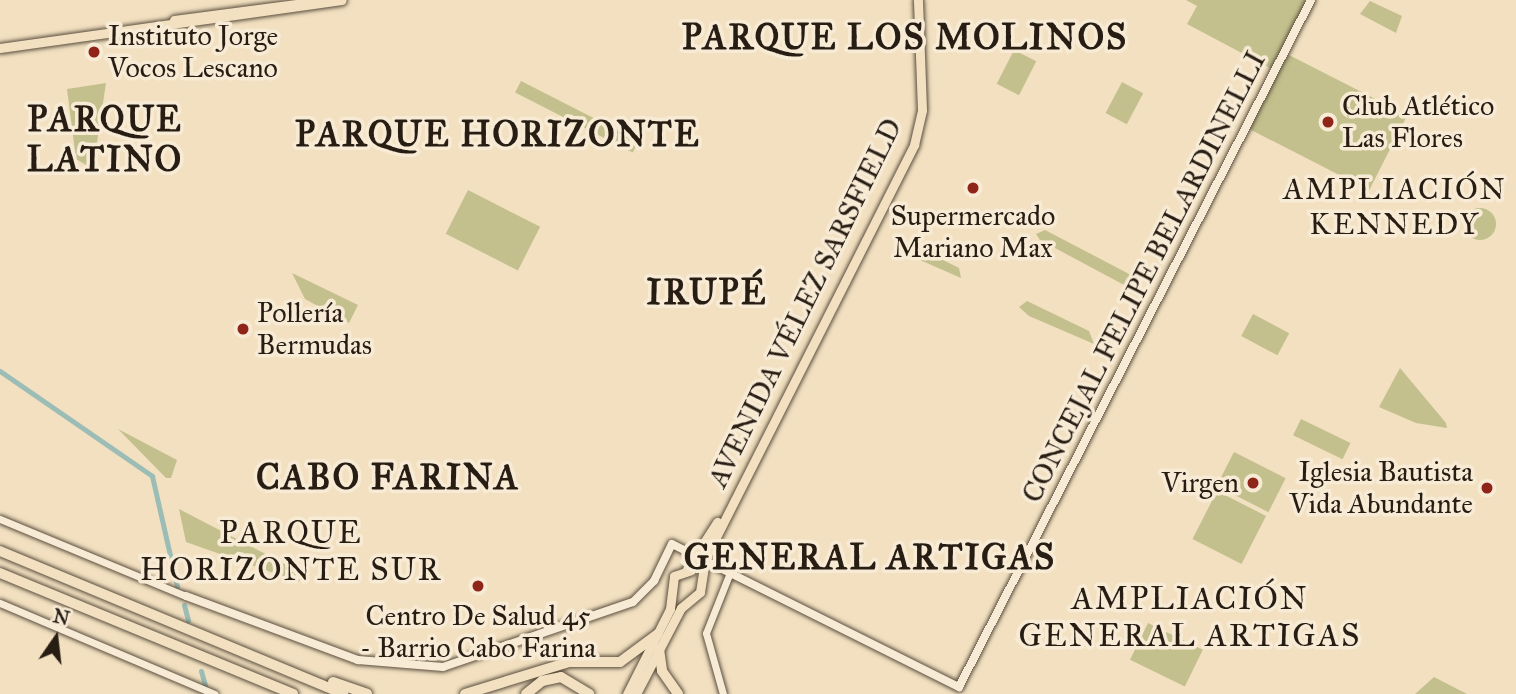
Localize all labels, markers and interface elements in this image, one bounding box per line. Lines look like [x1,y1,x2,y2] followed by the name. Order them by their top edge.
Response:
[684,17,1126,59] district label: PARQUE LOS MOLINOS
[108,19,278,85] place label: Instituto Jorge Vocos Lescano
[86,44,102,60] marker: Instituto Jorge Vocos Lescano
[1015,46,1273,508] street label: CONCEJAL FELIPE BELARDINELLI
[1342,89,1494,155] place label: Club Atlético Las Flores
[27,99,183,181] district label: PARQUE LATINO
[701,113,909,493] street label: AVENIDA VÉLEZ SARSFIELD
[297,114,699,156] district label: PARQUE HORIZONTE
[1320,114,1336,130] marker: Club Atlético Las Flores
[1284,171,1506,242] district label: AMPLIACIÓN KENNEDY
[965,180,981,196] marker: Supermercado Mariano Max
[891,199,1055,265] place label: Supermercado Mariano Max
[647,272,767,314] district label: IRUPÉ
[257,296,372,362] place label: Pollería Bermudas
[235,321,251,337] marker: Pollería Bermudas
[1289,455,1473,521] place label: Iglesia Bautista Vida Abundante
[257,457,519,499] district label: CABO FARINA
[1161,466,1239,500] place label: Virgen
[1245,475,1261,491] marker: Virgen
[1479,480,1495,496] marker: Iglesia Bautista Vida Abundante
[141,515,441,590] district label: PARQUE HORIZONTE SUR
[686,537,1054,579] district label: GENERAL ARTIGAS
[468,576,488,596] marker: Centro De Salud 45 - Barrio Cabo Farina
[1020,581,1360,656] district label: AMPLIACIÓN GENERAL ARTIGAS
[360,599,596,665] place label: Centro De Salud 45 - Barrio Cabo Farina
[21,603,91,673] north arrow
[51,604,72,630] text: N

